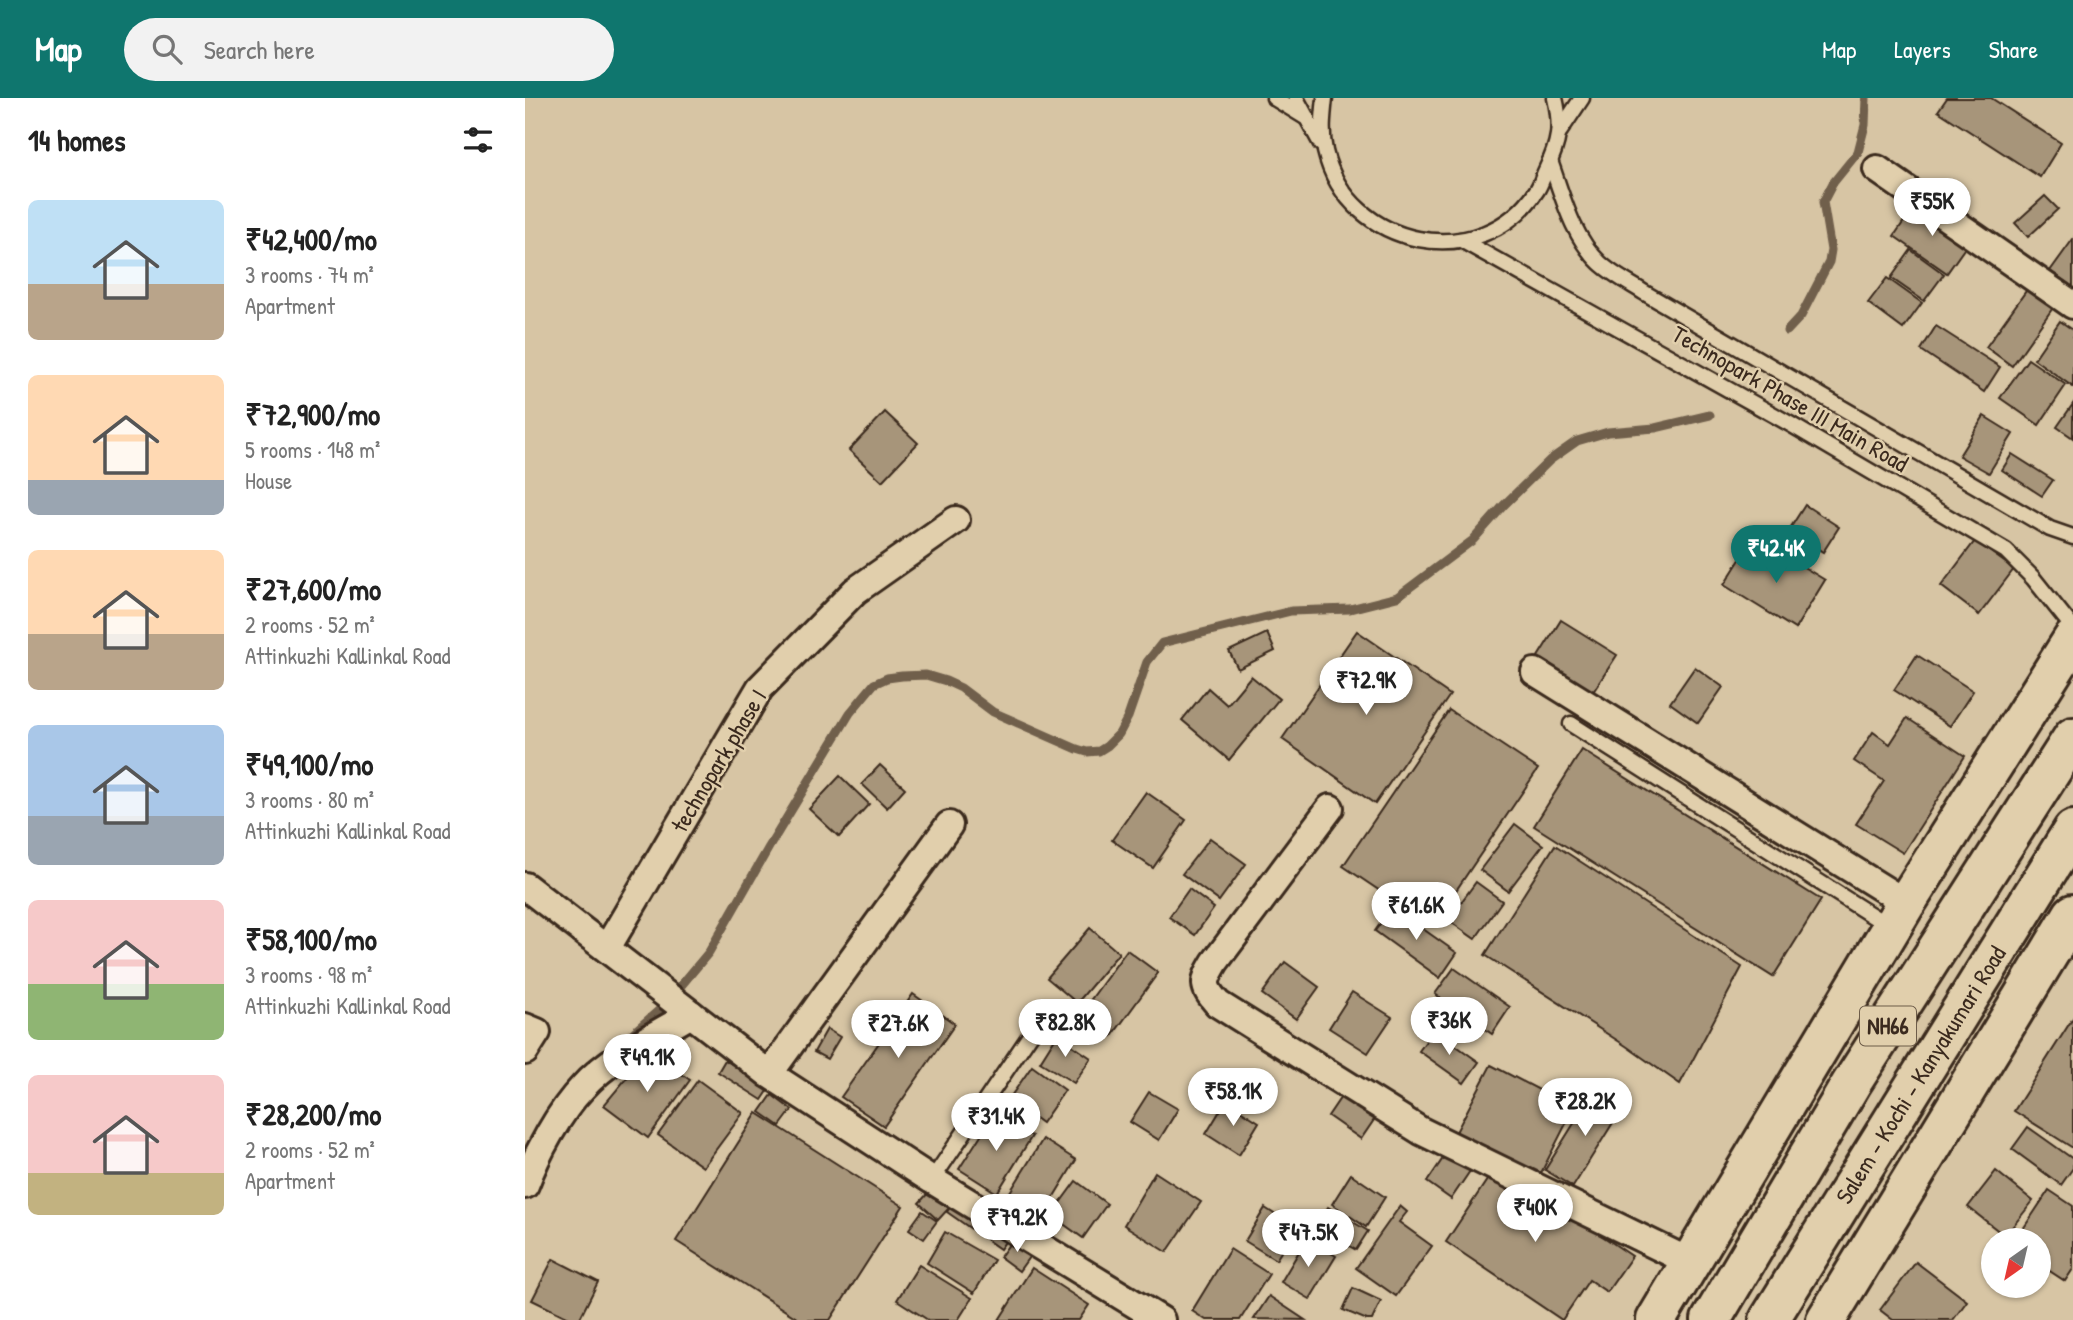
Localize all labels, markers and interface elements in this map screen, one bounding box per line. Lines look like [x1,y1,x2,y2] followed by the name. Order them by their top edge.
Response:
[124,18,614,81] search box
[35,27,82,71] text: Map
[148,30,186,68] icon: search
[204,32,315,67] text: Search here
[1822,33,1856,65] text: Map
[1894,33,1951,65] text: Layers
[1989,33,2038,65] text: Share
[28,120,126,160] text: 14 homes
[459,121,497,159] icon: filters
[1891,178,1973,238] pin: ₹55K
[1910,185,1954,216] text: ₹55K
[245,219,377,259] text: ₹42,400/mo
[84,228,168,312] icon: home
[245,259,374,290] text: 3 rooms · 74 m²
[245,290,335,321] text: Apartment
[1667,317,1914,479] street label: Technopark Phase III Main Road
[245,394,380,434] text: ₹72,900/mo
[84,403,168,487] icon: home
[245,434,380,465] text: 5 rooms · 148 m²
[245,465,292,496] text: House
[1719,526,1833,585] pin: ₹42.4K
[1747,532,1805,563] text: ₹42.4K
[245,569,381,609] text: ₹27,600/mo
[84,578,168,662] icon: home
[245,609,375,640] text: 2 rooms · 52 m²
[245,640,450,671] text: Attinkuzhi Kallinkal Road
[1309,658,1423,717] pin: ₹72.9K
[1336,664,1396,695] text: ₹72.9K
[663,683,774,838] street label: technopark phase I
[245,744,373,784] text: ₹49,100/mo
[84,753,168,837] icon: home
[245,784,374,815] text: 3 rooms · 80 m²
[245,815,450,846] text: Attinkuzhi Kallinkal Road
[1359,882,1473,942] pin: ₹61.6K
[1388,889,1444,920] text: ₹61.6K
[245,919,377,959] text: ₹58,100/mo
[84,928,168,1012] icon: home
[1828,940,2013,1209] street label: Salem - Kochi - Kanyakumari Road
[245,959,372,990] text: 3 rooms · 98 m²
[245,990,450,1021] text: Attinkuzhi Kallinkal Road
[1408,998,1490,1057] pin: ₹36K
[841,1000,955,1060] pin: ₹27.6K
[1008,1000,1122,1059] pin: ₹82.8K
[1427,1004,1471,1035] text: ₹36K
[1035,1006,1095,1037] text: ₹82.8K
[867,1007,929,1038] text: ₹27.6K
[1860,1007,1916,1046] road number: NH66
[590,1034,704,1094] pin: ₹49.1K
[619,1041,675,1072] text: ₹49.1K
[1176,1068,1290,1128] pin: ₹58.1K
[1204,1075,1262,1106] text: ₹58.1K
[1528,1079,1642,1138] pin: ₹28.2K
[1554,1085,1616,1116] text: ₹28.2K
[245,1094,381,1134] text: ₹28,200/mo
[939,1094,1053,1153] pin: ₹31.4K
[967,1100,1025,1131] text: ₹31.4K
[84,1103,168,1187] icon: home
[245,1134,375,1165] text: 2 rooms · 52 m²
[245,1165,335,1196] text: Apartment
[1494,1184,1576,1244] pin: ₹40K
[1513,1191,1557,1222] text: ₹40K
[960,1194,1074,1254] pin: ₹79.2K
[987,1201,1047,1232] text: ₹79.2K
[1251,1210,1365,1269] pin: ₹47.5K
[1278,1216,1338,1247] text: ₹47.5K
[1981,1228,2051,1298] north arrow
[1981,1228,2051,1298] map controls

